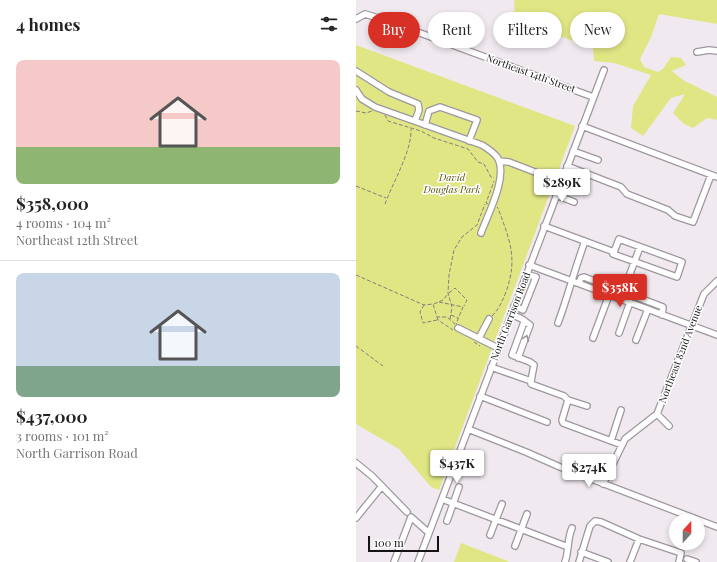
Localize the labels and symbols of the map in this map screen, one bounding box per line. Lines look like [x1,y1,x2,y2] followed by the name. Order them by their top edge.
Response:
[484,50,578,96] street label: Northeast 14th Street
[534,169,590,203] pin: $289K
[422,170,481,196] park label: David Douglas Park
[487,270,533,362] street label: North Garrison Road
[592,274,648,308] pin: $358K
[655,303,705,405] street label: Northeast 82nd Avenue
[521,335,529,342] one-way arrow
[429,450,485,484] pin: $437K
[561,454,617,488] pin: $274K
[669,514,705,550] north arrow
[368,534,439,553] scale bar

